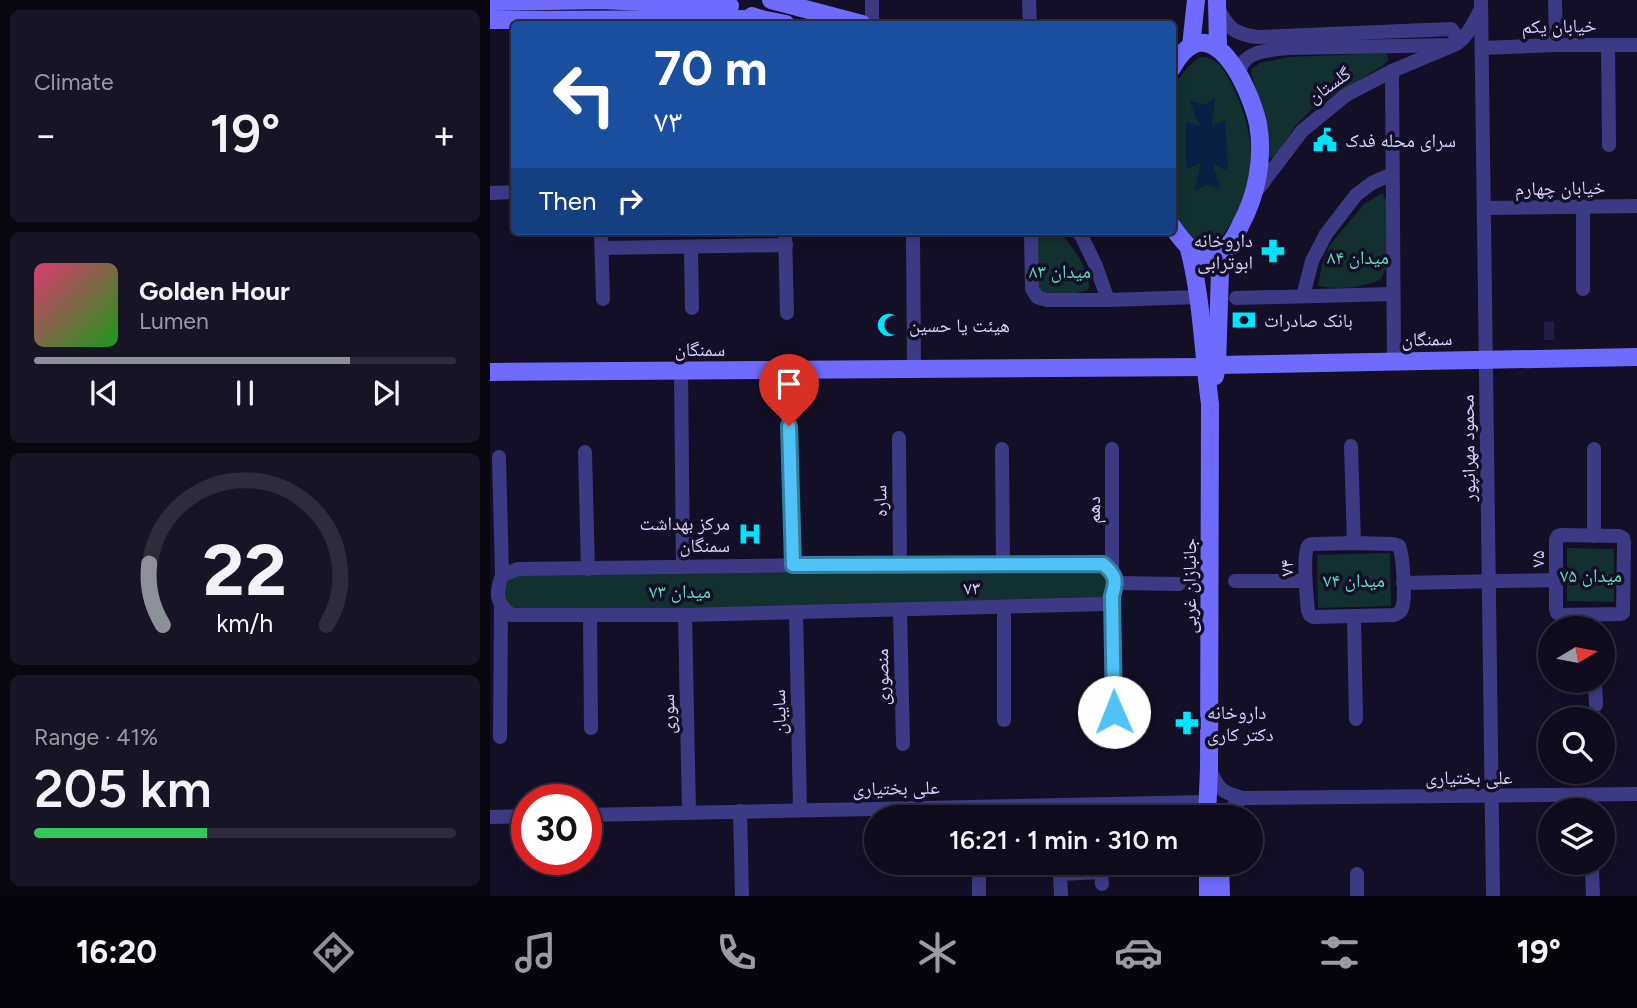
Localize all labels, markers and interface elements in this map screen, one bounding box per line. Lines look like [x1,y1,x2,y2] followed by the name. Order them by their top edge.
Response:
[1521,14,1597,39] street label: خیابان یکم
[654,38,767,97] text: 70 m
[539,49,630,140] icon: left
[1303,62,1355,108] street label: گلستان
[34,68,113,96] text: Climate
[654,102,683,140] text: ۷۳
[209,103,281,165] text: 19°
[34,112,58,158] text: −
[432,112,456,158] text: +
[1311,126,1339,154] public building icon: سرای محله فدک
[1345,129,1456,152] place label: سرای محله فدک
[1515,176,1605,202] street label: خیابان چهارم
[611,182,649,220] icon: right
[539,185,597,217] text: Then
[1194,229,1253,274] place label: داروخانه ابوترابی
[1259,237,1287,265] pharmacy icon: داروخانه ابوترابی
[1327,246,1389,269] park label: میدان ۸۴
[1029,260,1091,283] park label: میدان ۸۳
[139,275,290,307] text: Golden Hour
[1230,306,1258,334] bank icon: بانک صادرات
[139,307,209,335] text: Lumen
[1264,309,1353,332] place label: بانک صادرات
[875,311,903,339] mosque icon: هیئت یا حسین
[909,314,1010,337] place label: هیئت یا حسین
[1402,327,1452,351] street label: سمنگان
[675,338,725,361] street label: سمنگان
[759,354,819,426] pin
[770,365,808,403] icon: arrive
[85,374,123,412] icon: previous
[226,374,264,412] icon: pause
[367,374,405,412] icon: next
[1456,394,1481,503] street label: محمود مهرانپور
[868,485,892,517] street label: ساره
[1082,496,1106,524] street label: دهم
[639,512,730,557] place label: مرکز بهداشت سمنگان
[736,520,764,548] hospital icon: مرکز بهداشت سمنگان
[203,526,287,613] text: 22
[1178,538,1201,634] street label: جانبازان غربی
[1526,550,1549,568] street label: ۷۵
[1275,559,1298,577] street label: ۷۴
[1560,564,1622,587] park label: میدان ۷۵
[1323,569,1385,592] park label: میدان ۷۴
[963,576,981,600] street label: ۷۳
[649,580,711,603] park label: میدان ۷۳
[216,608,274,638] text: km/h
[1538,616,1615,693] north arrow
[1538,616,1615,875] map controls
[870,648,894,706] street label: منصوری
[1077,675,1151,749] position arrow
[767,689,791,735] street label: سایبان
[656,694,680,734] street label: سوری
[1207,701,1274,746] place label: داروخانه دکتر کاری
[1538,707,1615,784] button: search
[1173,709,1201,737] pharmacy icon: داروخانه دکتر کاری
[34,723,158,751] text: Range · 41%
[34,758,212,820] text: 205 km
[1425,766,1513,789] street label: علی بختیاری
[852,776,940,800] street label: علی بختیاری
[511,784,602,875] speed limit sign: 30
[1538,798,1615,875] button: layers
[949,824,1178,856] text: 16:21 · 1 min · 310 m
[309,928,358,977] icon: directions
[511,928,560,977] icon: music
[712,928,761,977] icon: phone
[913,928,962,977] icon: climate
[1114,928,1163,977] icon: car
[1315,928,1364,977] icon: filters
[76,933,157,971] text: 16:20
[1517,933,1561,971] text: 19°

